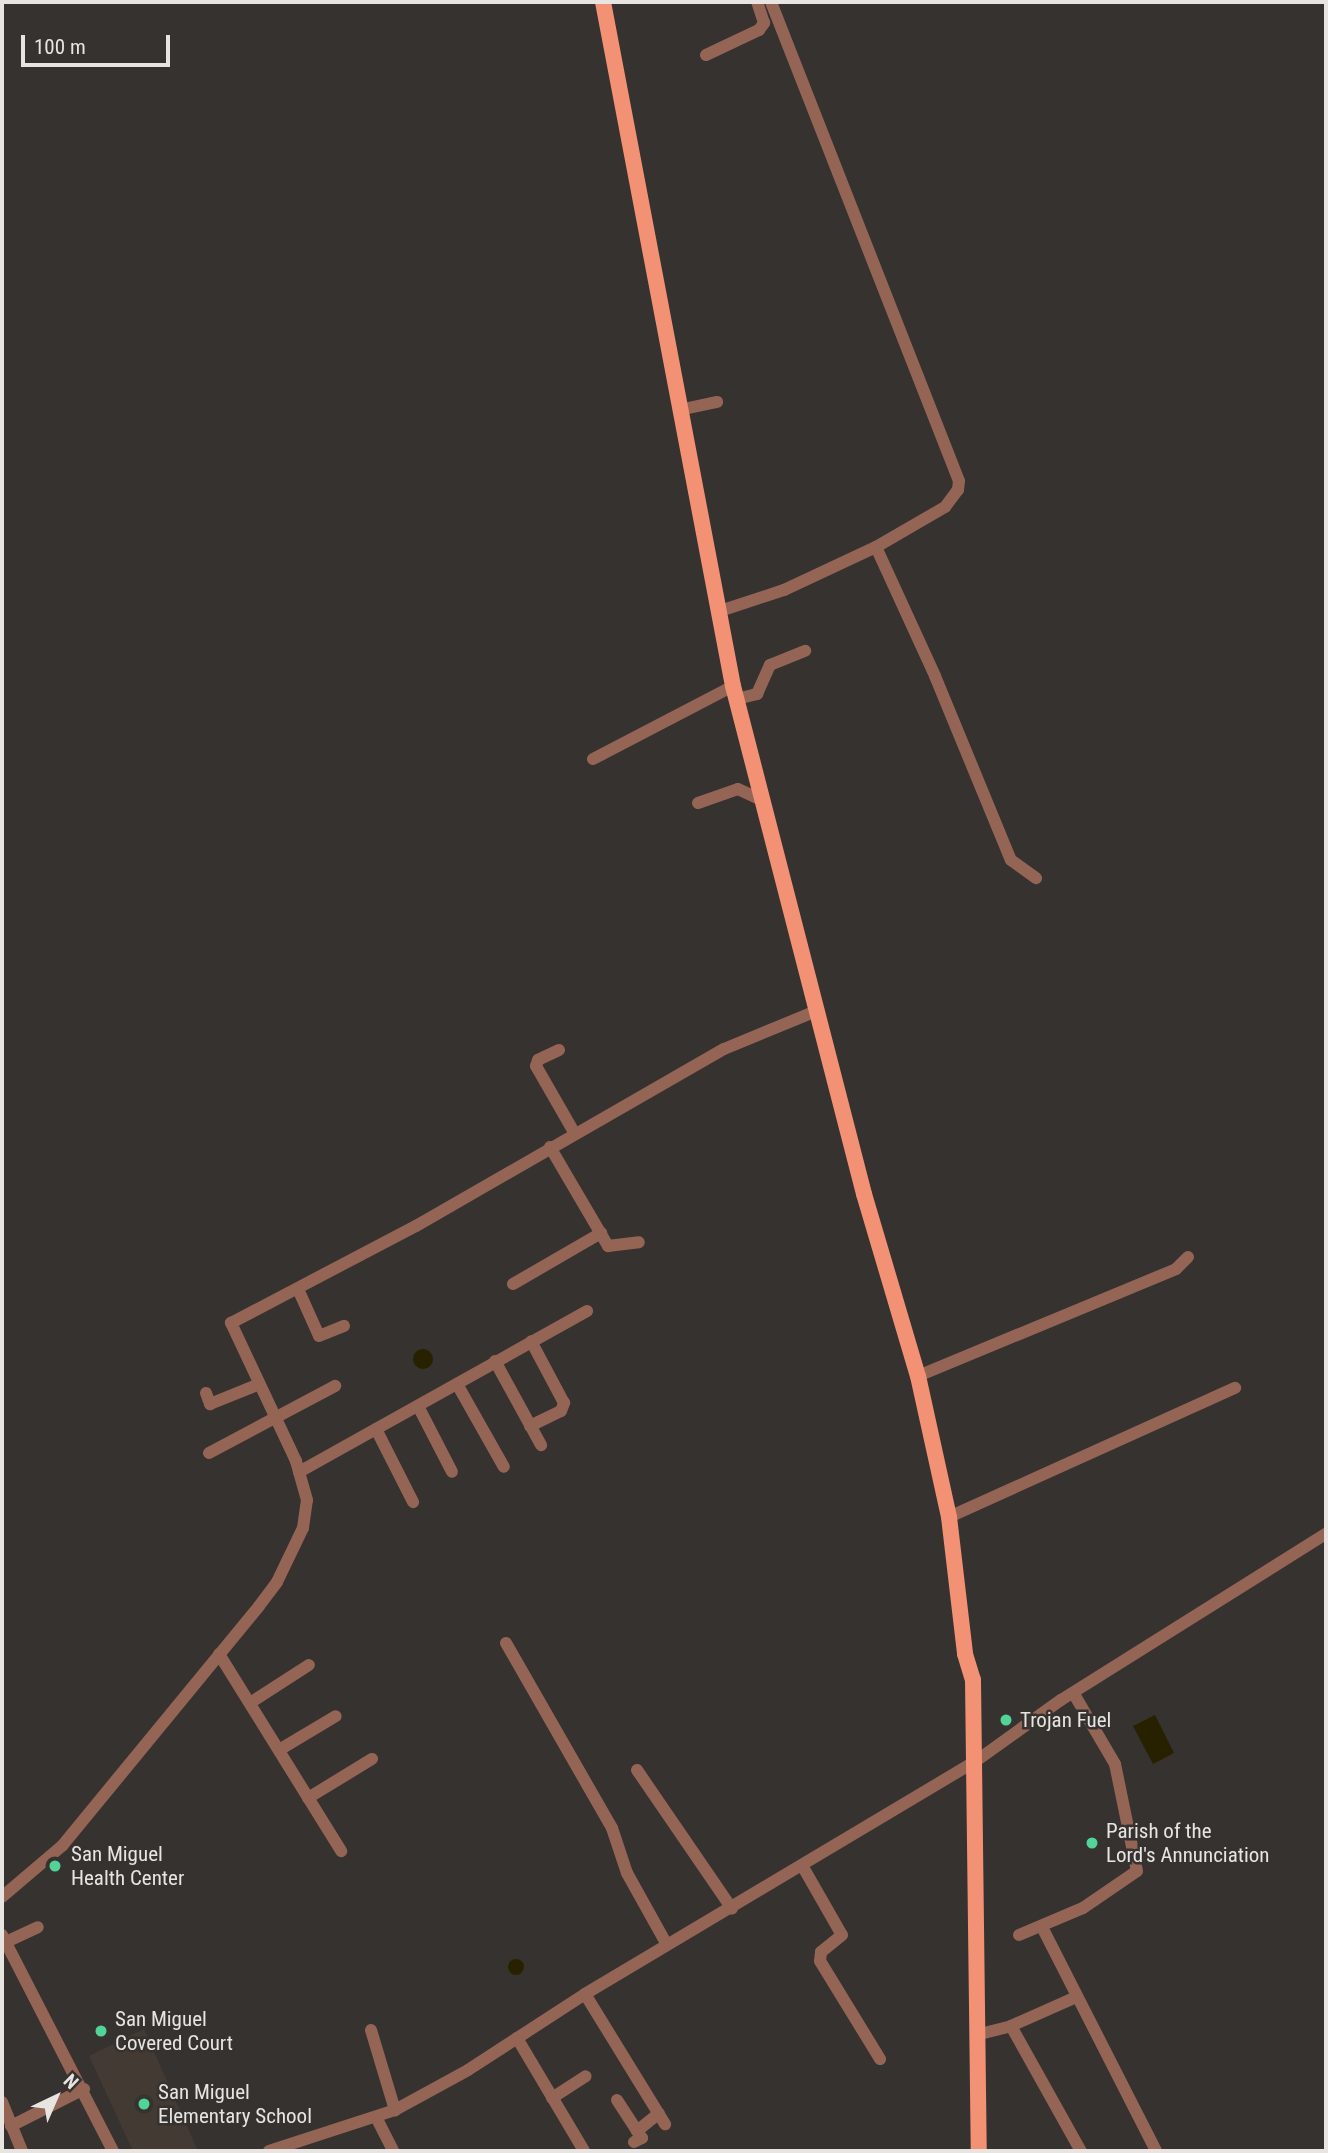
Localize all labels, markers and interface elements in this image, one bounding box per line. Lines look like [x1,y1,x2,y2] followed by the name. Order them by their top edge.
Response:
[24,21,173,65] scale bar
[34,35,86,59] text: 100 m
[1020,1707,1111,1733] place label: Trojan Fuel
[998,1712,1014,1728] marker: Trojan Fuel
[1106,1818,1269,1868] place label: Parish of the Lord's Annunciation
[1084,1835,1100,1851] marker: Parish of the Lord's Annunciation
[71,1841,184,1891] place label: San Miguel Health Center
[45,1856,65,1876] marker: San Miguel Health Center
[115,2006,233,2056] place label: San Miguel Covered Court
[93,2023,109,2039] marker: San Miguel Covered Court
[21,2062,91,2132] north arrow
[59,2069,83,2094] text: N
[158,2079,312,2129] place label: San Miguel Elementary School
[136,2096,152,2112] marker: San Miguel Elementary School

